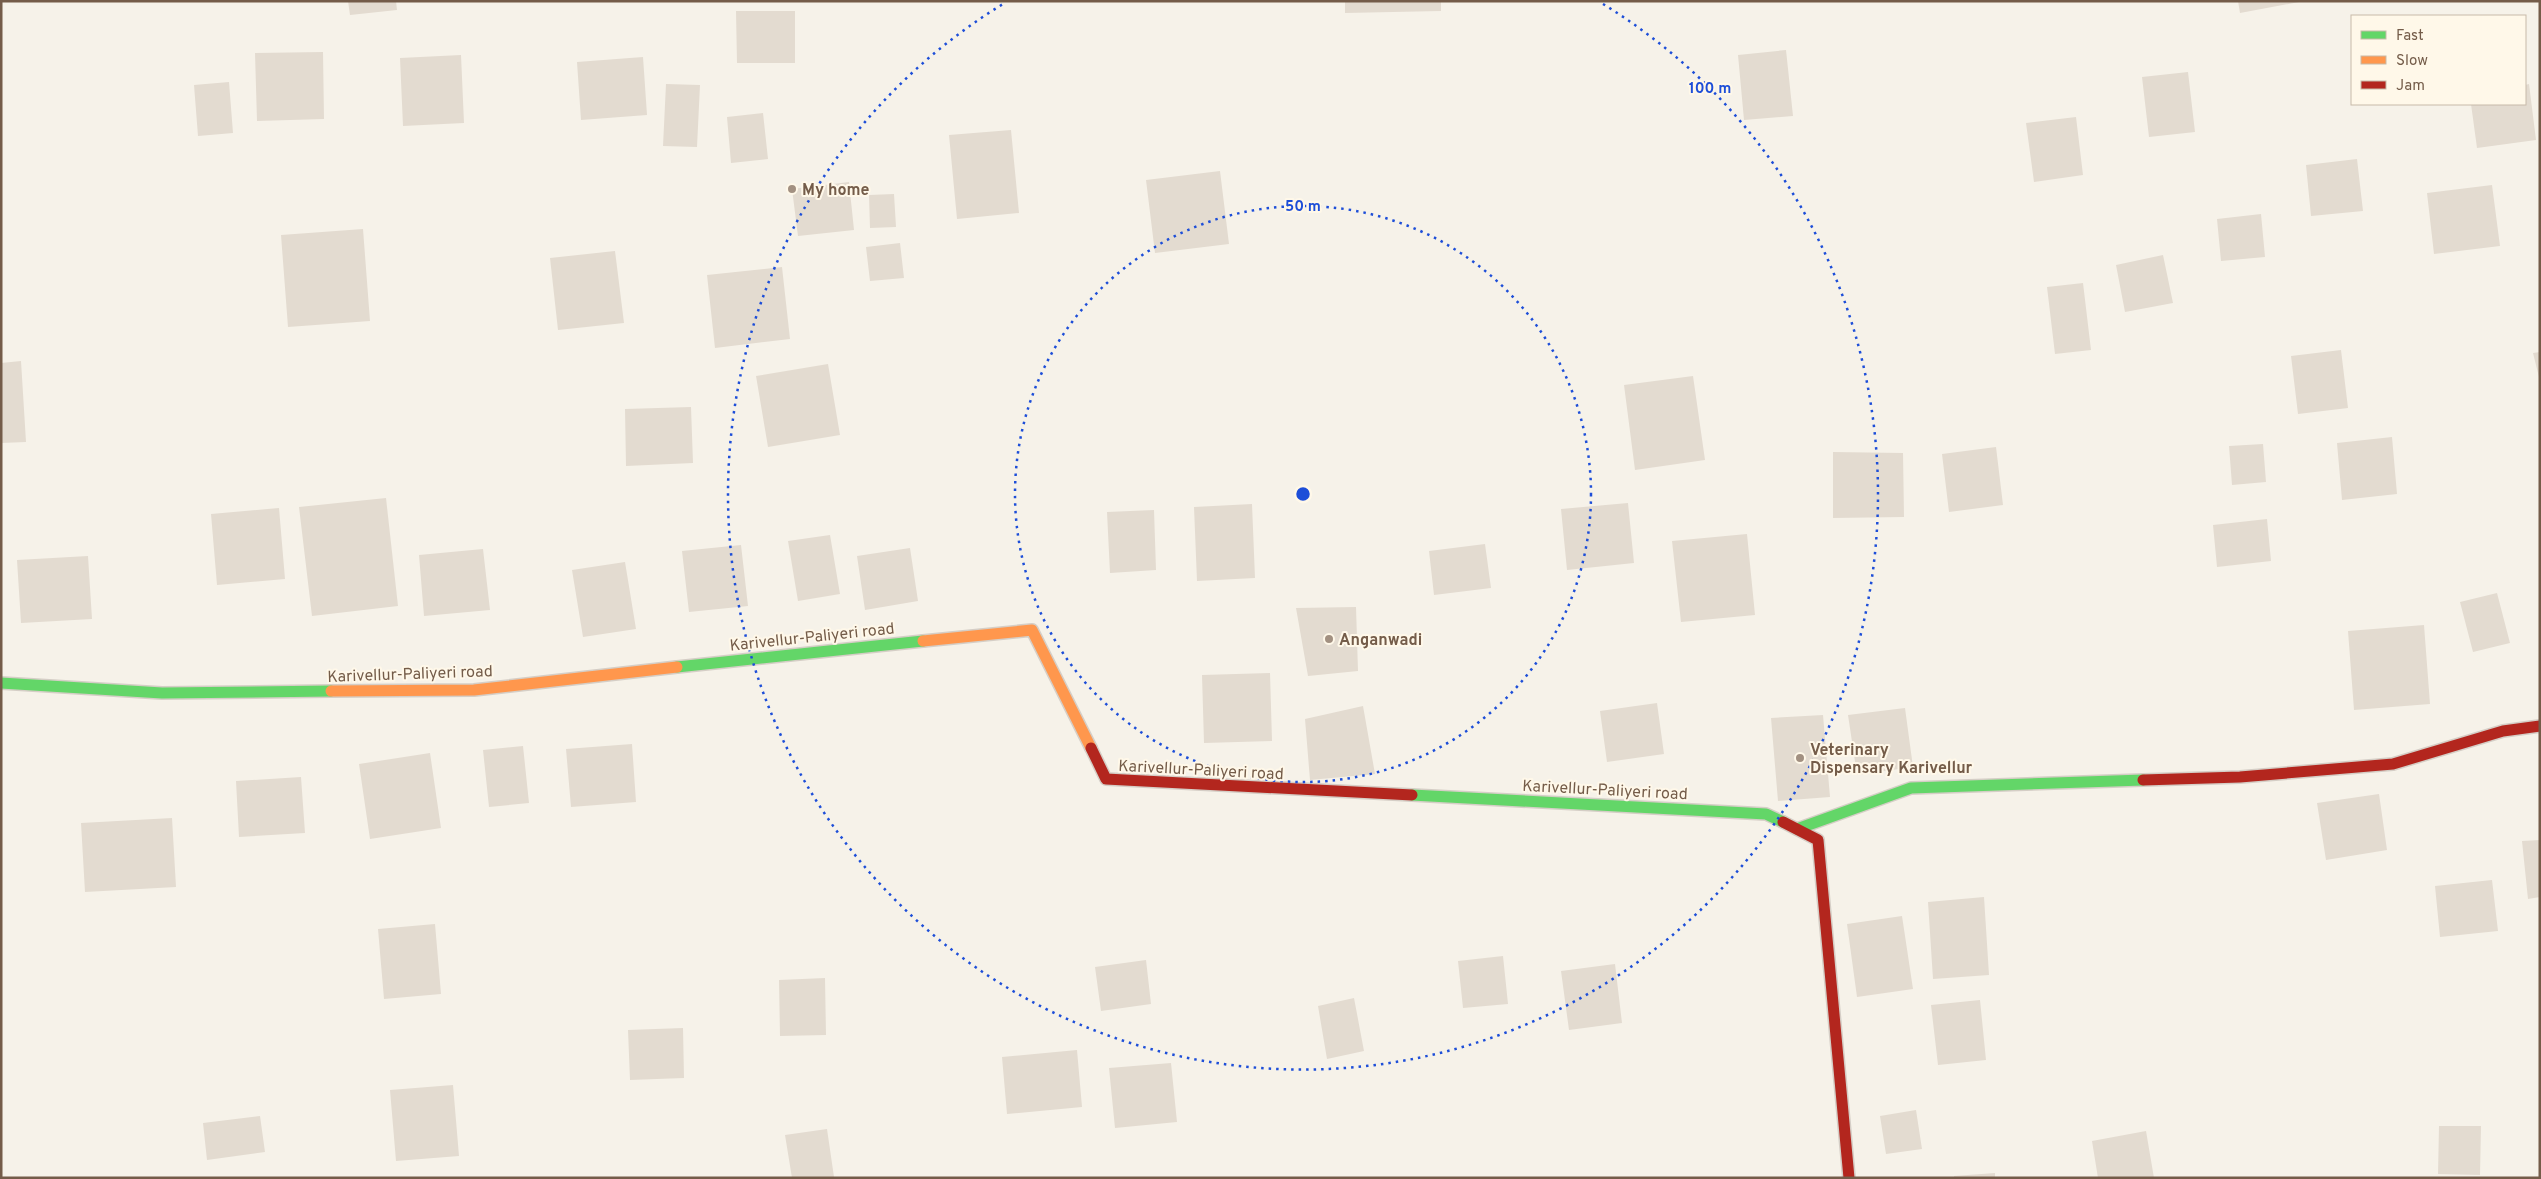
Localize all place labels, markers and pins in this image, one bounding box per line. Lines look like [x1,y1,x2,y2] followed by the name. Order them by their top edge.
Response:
[802,181,870,201] place label: My home
[786,183,798,195] marker: My home
[1294,485,1312,503] centre of rings
[1339,631,1422,651] place label: Anganwadi
[1323,633,1335,645] marker: Anganwadi
[1810,741,1973,779] place label: Veterinary Dispensary Karivellur
[1794,752,1806,764] marker: Veterinary Dispensary Karivellur

